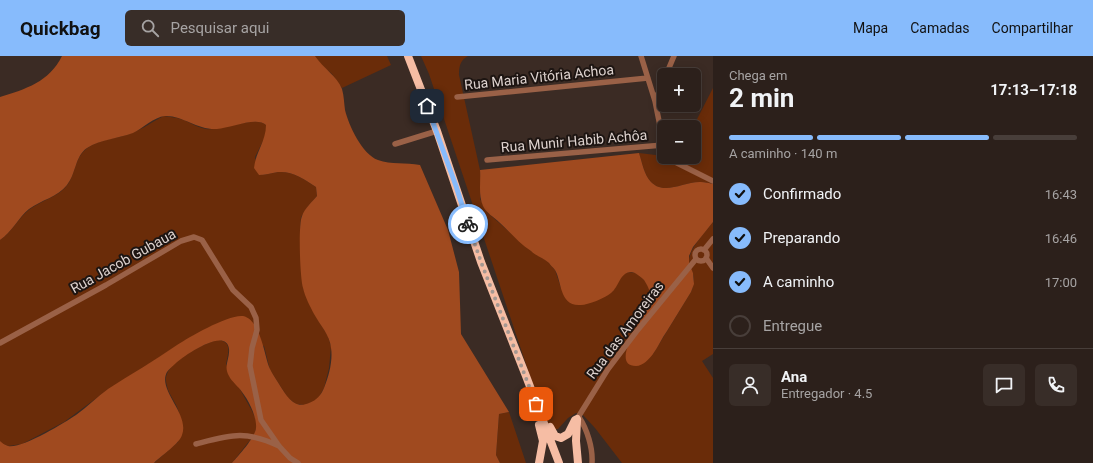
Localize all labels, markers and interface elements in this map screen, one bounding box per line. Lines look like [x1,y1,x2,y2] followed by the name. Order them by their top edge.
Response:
[125,10,405,46] search box
[20,17,101,40] text: Quickbag
[139,17,161,39] icon: search
[171,19,269,37] text: Pesquisar aqui
[853,20,888,36] text: Mapa
[910,20,970,36] text: Camadas
[992,20,1073,36] text: Compartilhar
[463,61,615,93] street label: Rua Maria Vitória Achoa
[657,68,701,164] map controls
[657,68,701,112] button: +
[729,68,787,83] text: Chega em
[990,81,1077,99] text: 17:13–17:18
[729,83,794,113] text: 2 min
[410,89,444,123] pin
[416,95,438,117] icon: home
[657,120,701,164] button: −
[500,127,648,155] street label: Rua Munir Habib Achôa
[729,146,837,161] text: A caminho · 140 m
[729,183,751,205] icon: check
[763,185,841,203] text: Confirmado
[1045,187,1077,202] text: 16:43
[448,204,488,244] courier
[457,213,479,235] icon: bike
[68,226,178,296] street label: Rua Jacob Gubaua
[729,227,751,249] icon: check
[763,229,840,247] text: Preparando
[1045,231,1077,246] text: 16:46
[729,271,751,293] icon: check
[763,273,834,291] text: A caminho
[1045,275,1077,290] text: 17:00
[583,278,667,382] street label: Rua das Amoreiras
[763,317,822,335] text: Entregue
[729,364,771,406] button: person
[983,364,1025,406] button: chat
[1035,364,1077,406] button: phone
[781,368,807,386] text: Ana
[781,386,872,401] text: Entregador · 4.5
[519,387,553,421] pin
[525,393,547,415] icon: bag

